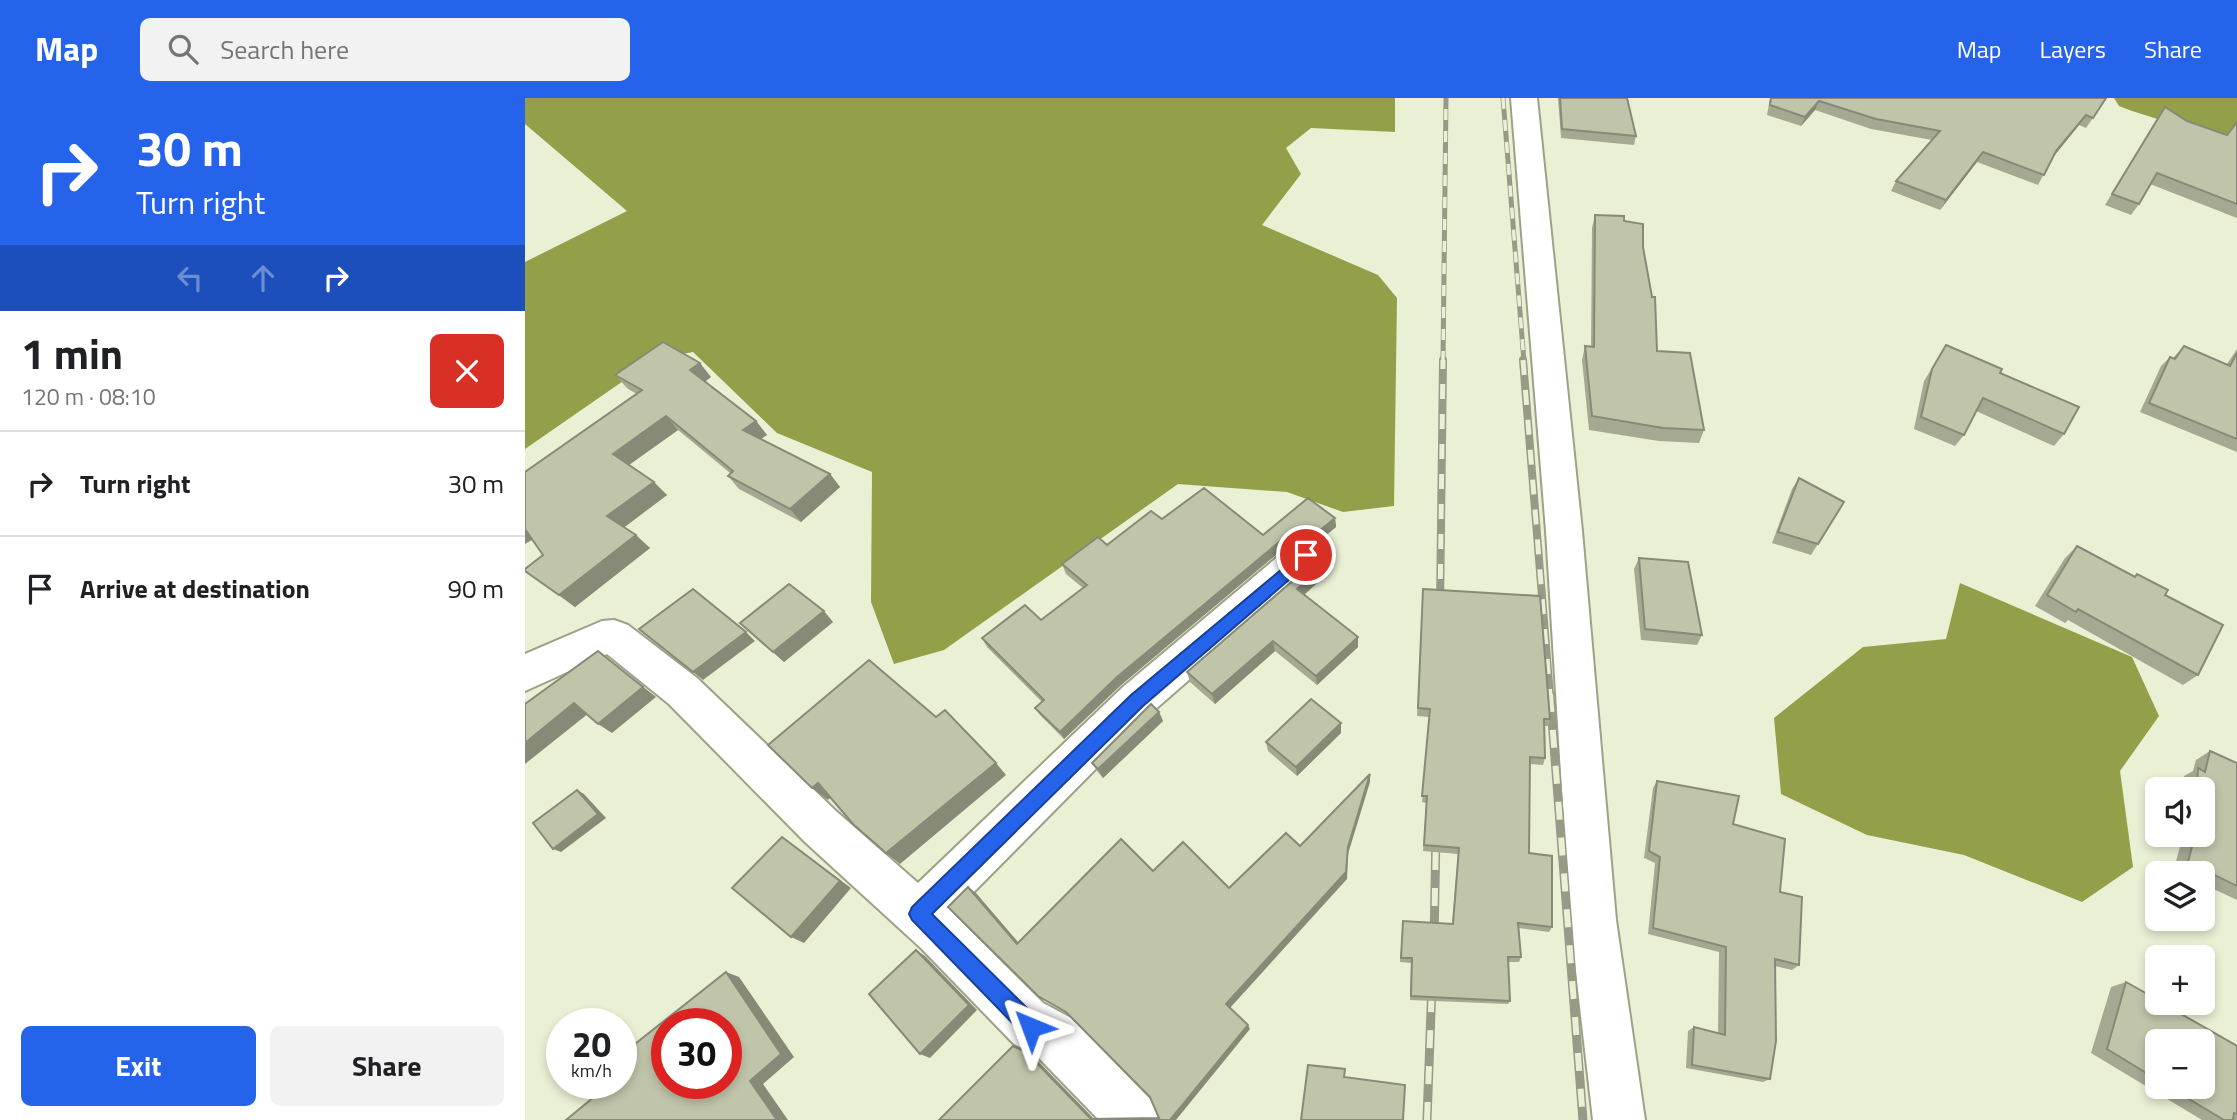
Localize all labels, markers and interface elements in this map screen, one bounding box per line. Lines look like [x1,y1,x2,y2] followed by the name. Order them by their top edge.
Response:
[140,18,630,81] search box
[35,24,98,74] text: Map
[164,30,202,68] icon: search
[220,30,349,69] text: Search here
[1957,31,2002,67] text: Map
[2040,31,2106,67] text: Layers
[2144,31,2202,67] text: Share
[136,110,243,185] text: 30 m
[21,126,112,217] icon: right
[136,178,265,226] text: Turn right
[171,259,209,297] icon: left
[244,259,282,297] icon: ahead
[317,259,355,297] icon: right
[21,321,123,385] text: 1 min
[430,334,504,408] button: close
[21,379,156,414] text: 120 m · 08:10
[80,464,191,503] text: Turn right
[447,464,504,503] text: 30 m
[21,465,59,503] icon: right
[1276,525,1336,585] pin
[1287,536,1325,574] icon: arrive
[80,569,310,608] text: Arrive at destination
[447,569,504,608] text: 90 m
[21,570,59,608] icon: arrive
[2145,777,2215,1099] map controls
[2145,777,2215,847] button: sound
[2145,861,2215,931] button: layers
[2145,945,2215,1015] button: +
[994,990,1068,1064] position arrow
[651,1008,742,1099] speed limit sign: 30
[572,1017,611,1071] text: 20
[21,1026,256,1106] button: Exit
[270,1026,504,1106] button: Share
[2145,1029,2215,1099] button: −
[571,1057,612,1084] text: km/h

